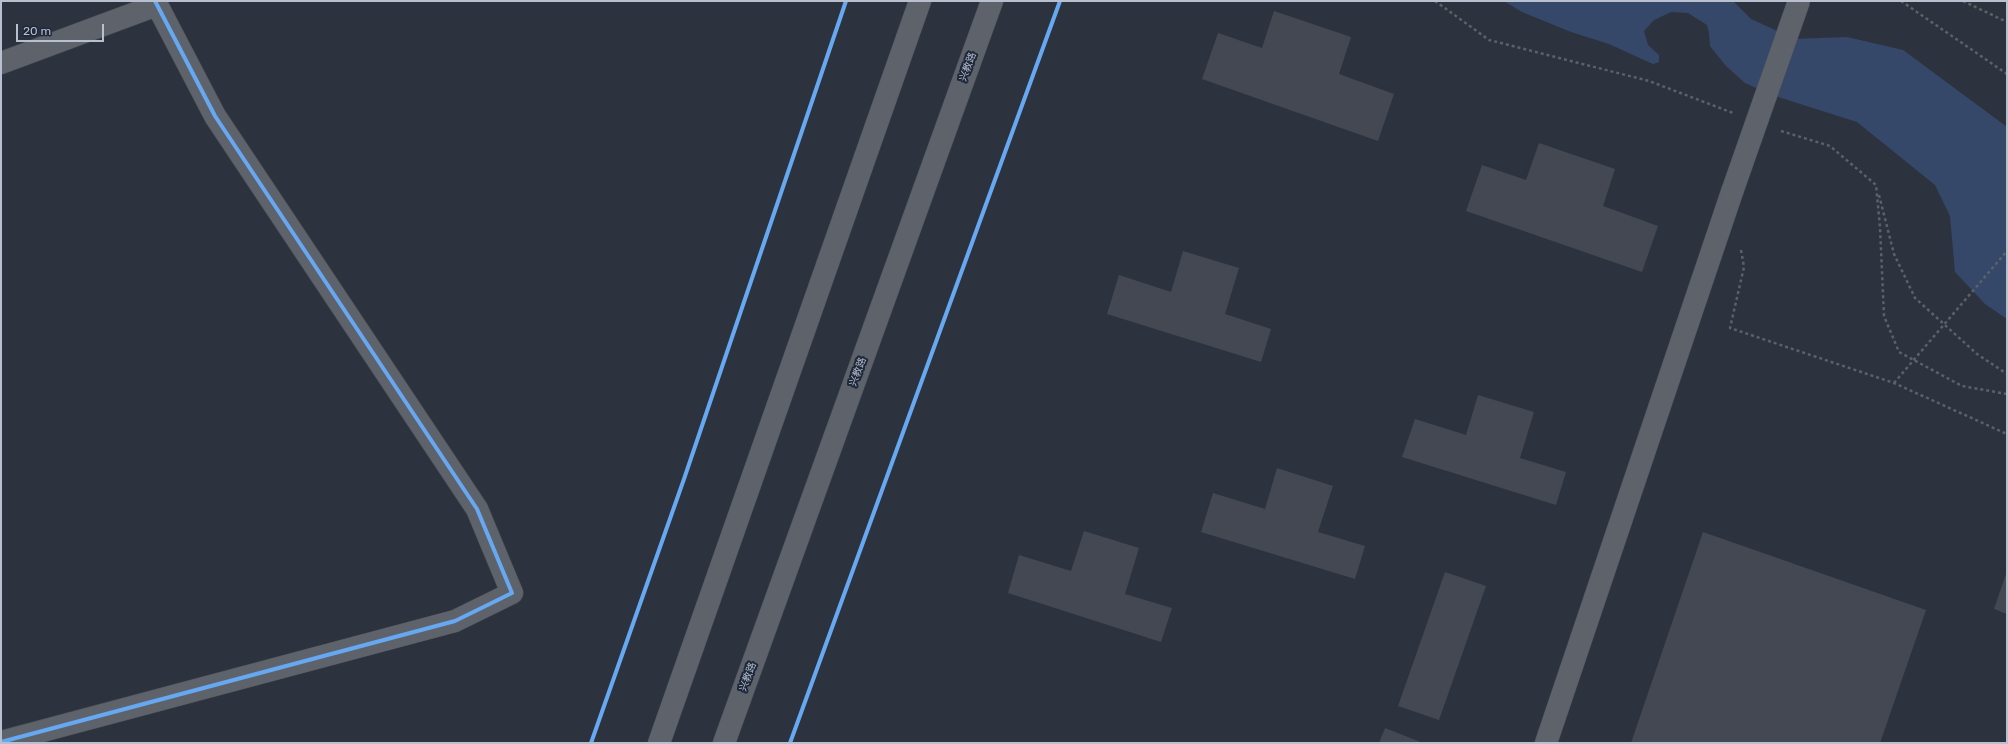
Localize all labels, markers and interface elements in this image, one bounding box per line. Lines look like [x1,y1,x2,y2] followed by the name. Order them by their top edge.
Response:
[18,16,106,42] scale bar
[23,24,51,38] text: 20 m
[957,51,979,83] street label: 兴教路
[847,356,869,388] street label: 兴教路
[737,661,759,693] street label: 兴教路

